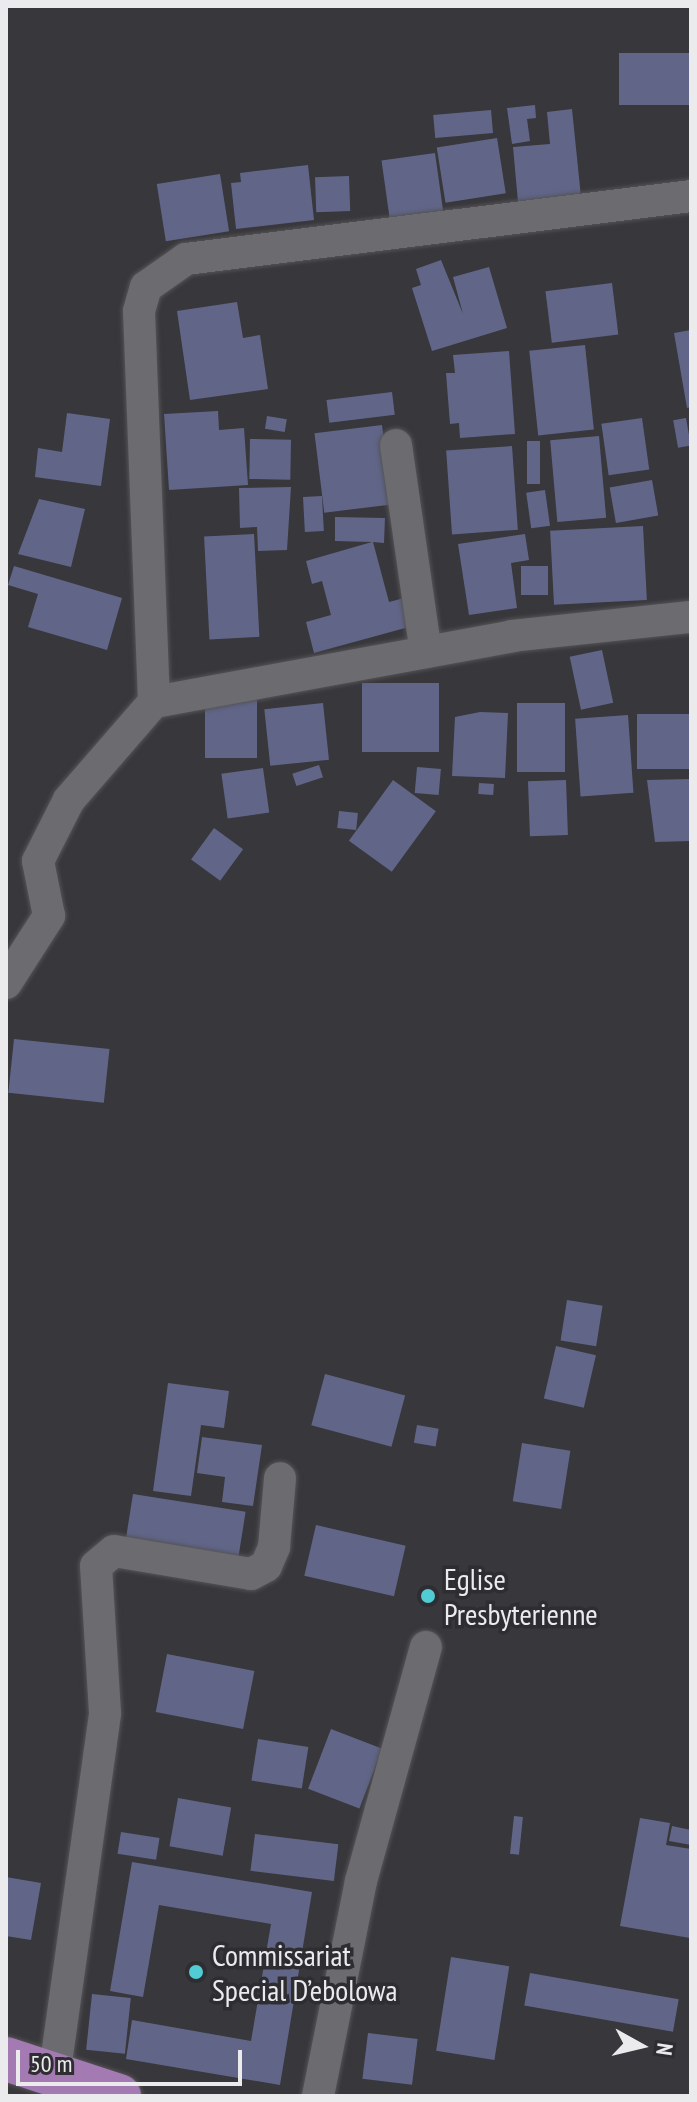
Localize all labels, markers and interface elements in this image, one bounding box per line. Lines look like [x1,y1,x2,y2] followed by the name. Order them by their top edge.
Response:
[444,1561,598,1632] place label: Eglise Presbyterienne
[419,1587,437,1605] marker: Eglise Presbyterienne
[212,1937,398,2008] place label: Commissariat Special D’ebolowa
[187,1963,205,1981] marker: Commissariat Special D’ebolowa
[601,2006,681,2086] north arrow
[20,2034,246,2084] scale bar
[650,2041,679,2057] text: N
[30,2048,72,2079] text: 50 m

